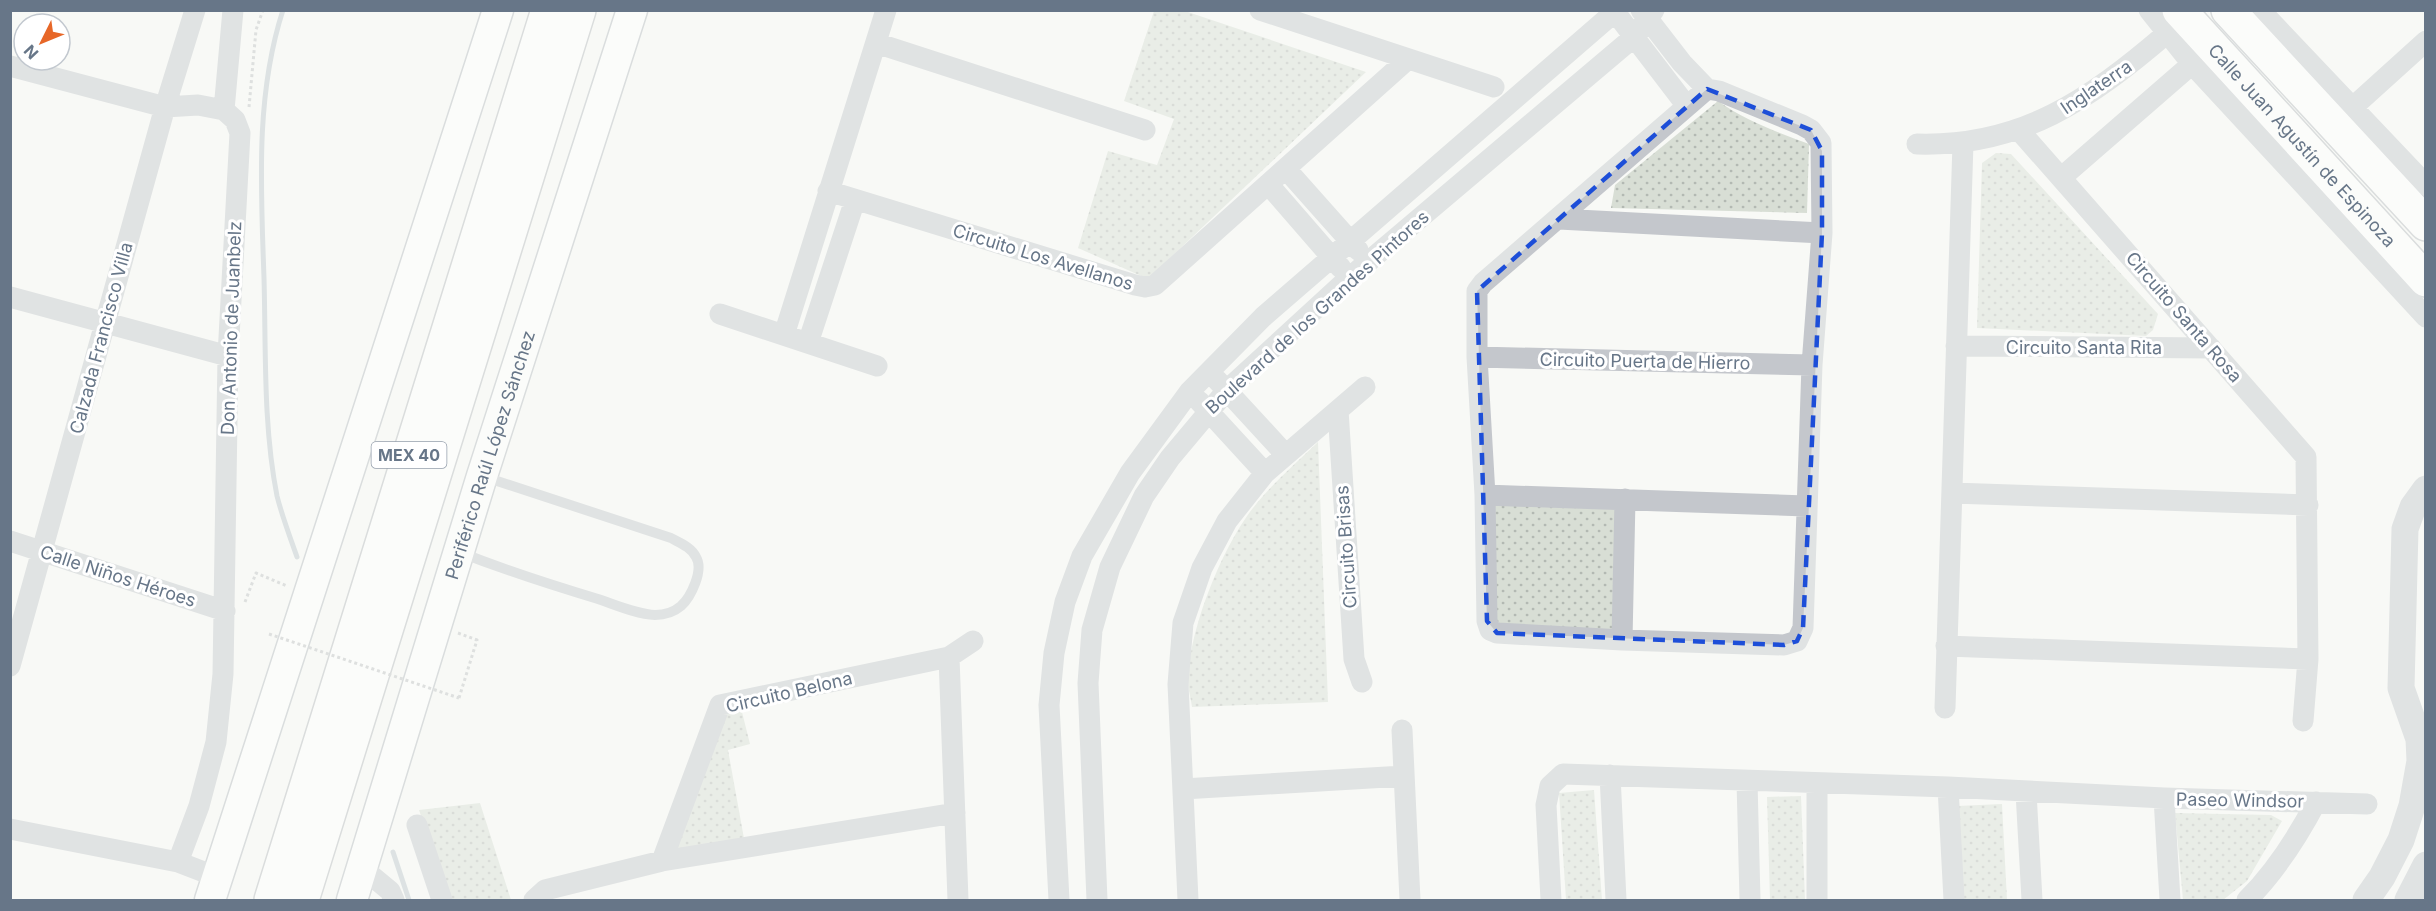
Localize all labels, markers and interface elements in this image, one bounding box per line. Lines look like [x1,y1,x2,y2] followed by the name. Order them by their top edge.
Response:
[12,12,72,72] north arrow
[2205,39,2401,251] street label: Calle Juan Agustín de Espinoza
[20,41,43,64] text: N
[2057,56,2135,118] street label: Inglaterra
[1201,206,1433,418] street label: Boulevard de los Grandes Pintores
[950,220,1136,294] street label: Circuito Los Avellanos
[217,221,245,435] street label: Don Antonio de Juanbelz
[65,240,137,436] street label: Calzada Francisco Villa
[2122,247,2246,387] street label: Circuito Santa Rosa
[440,328,539,582] street label: Periférico Raúl López Sánchez
[2006,337,2162,358] street label: Circuito Santa Rita
[1539,349,1751,373] street label: Circuito Puerta de Hierro
[372,442,446,468] road number: MEX 40
[1331,485,1361,609] street label: Circuito Brisas
[37,541,199,611] street label: Calle Niños Héroes
[724,667,854,717] street label: Circuito Belona
[2176,788,2305,812] street label: Paseo Windsor

